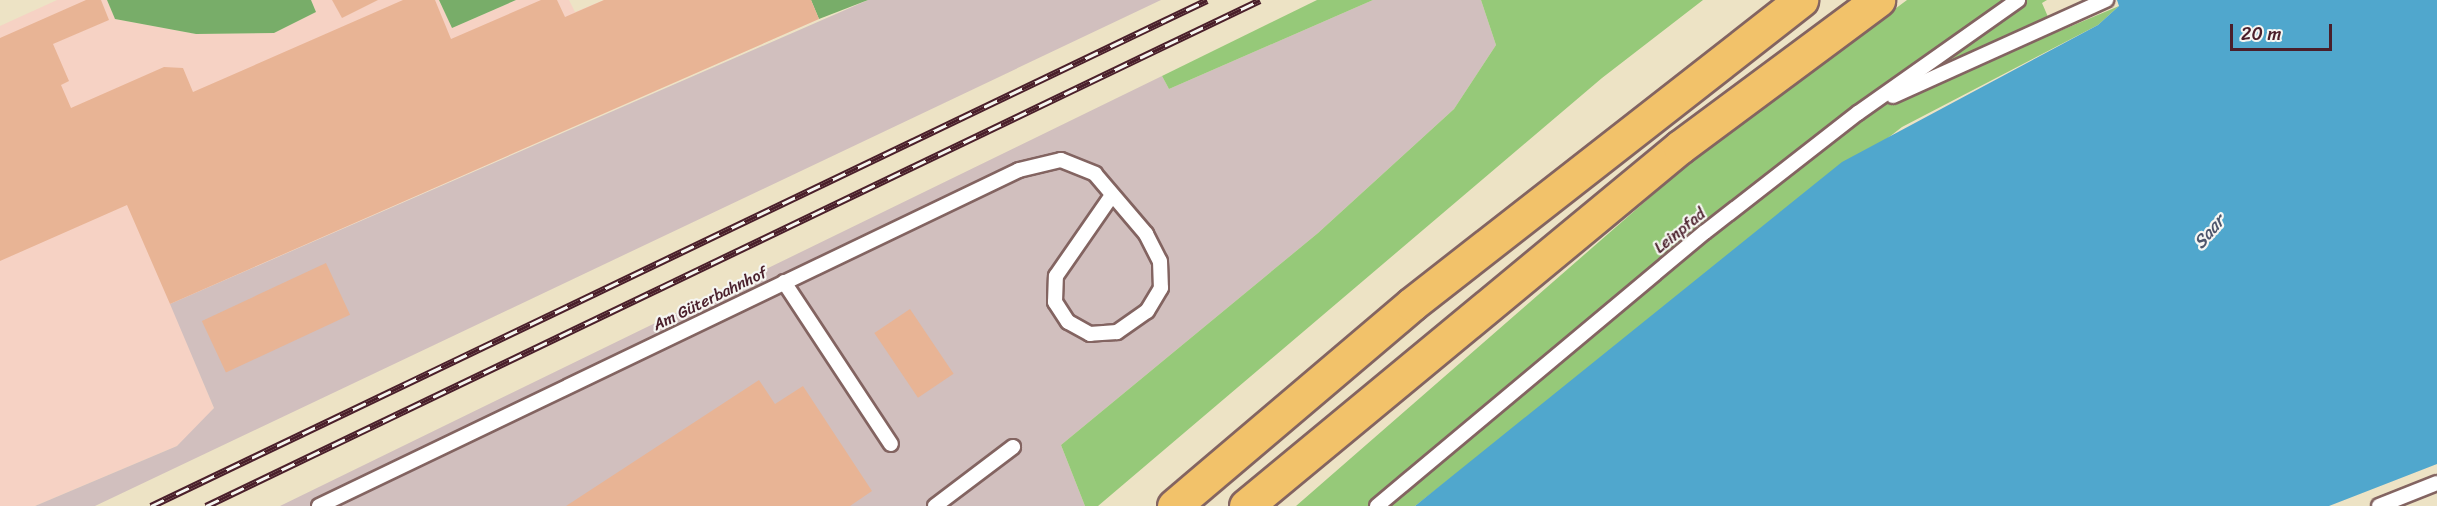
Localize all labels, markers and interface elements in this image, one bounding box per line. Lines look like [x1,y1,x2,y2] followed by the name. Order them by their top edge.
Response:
[2233,12,2335,50] scale bar
[2241,18,2281,50] text: 20 m
[1650,204,1710,258] street label: Leinpfad
[2189,211,2229,253] water label: Saar
[650,263,770,335] street label: Am Güterbahnhof

